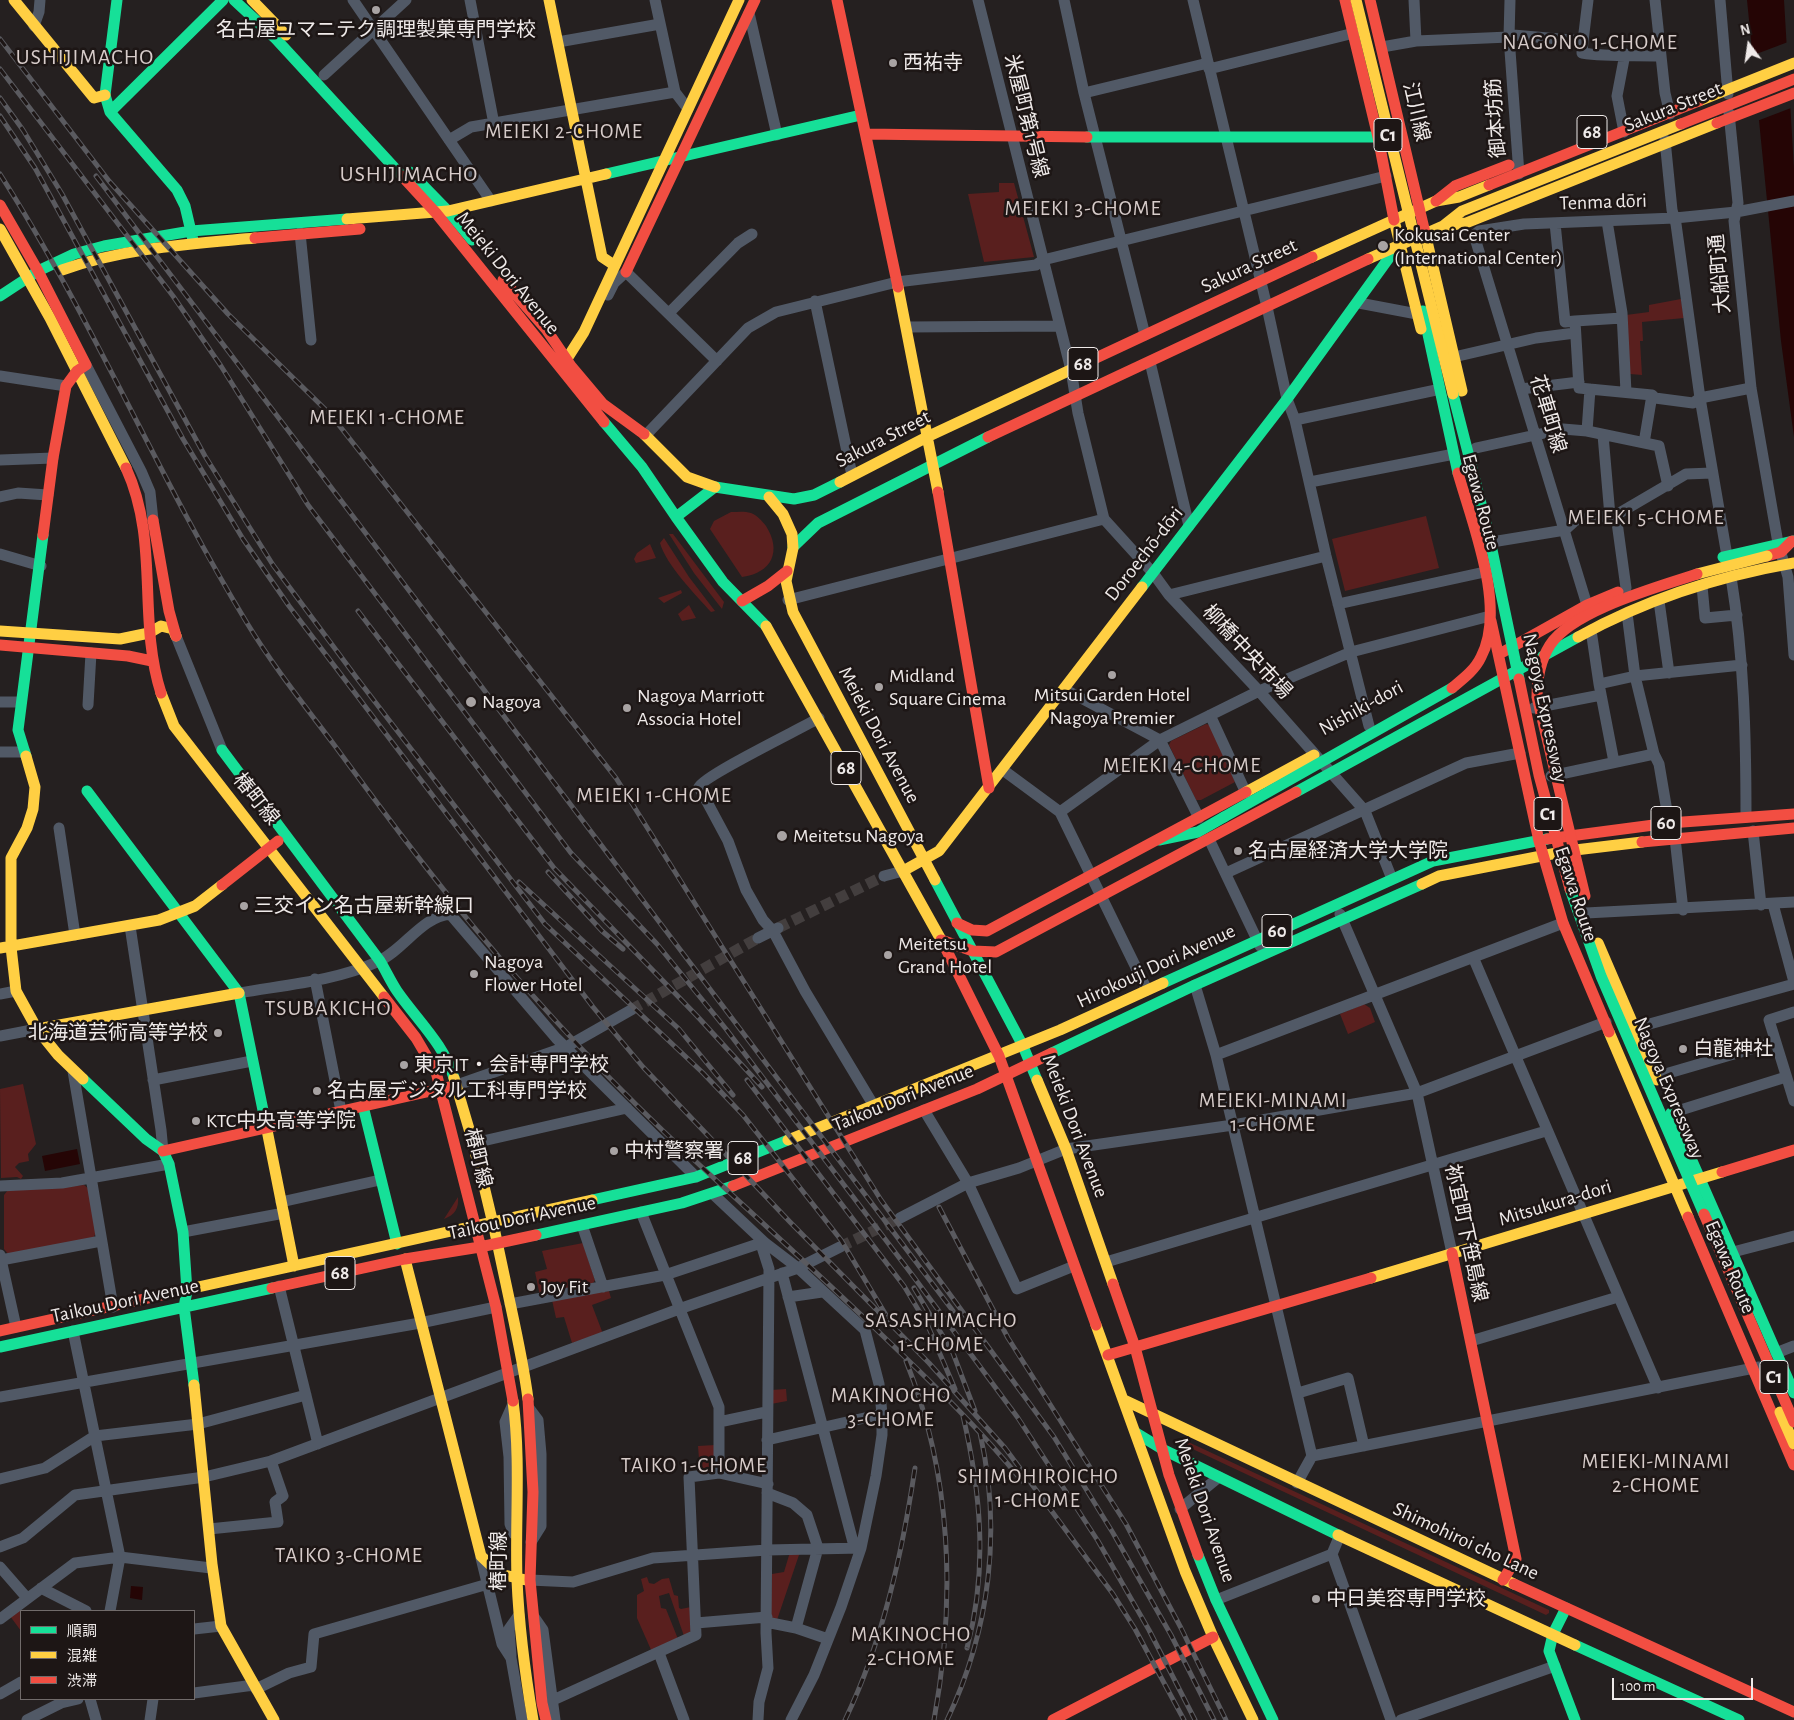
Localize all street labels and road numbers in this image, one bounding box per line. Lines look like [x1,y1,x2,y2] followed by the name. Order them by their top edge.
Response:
[999,52,1053,180] street label: 米屋町第1号線
[1481,77,1511,159] street label: 御本坊筋
[1621,77,1725,137] street label: Sakura Street
[1398,80,1434,144] street label: 江川線
[1577,115,1607,148] road number: 68
[1374,118,1402,152] road number: C1
[1559,188,1647,216] street label: Tenma dōri
[451,207,565,339] street label: Meieki Dori Avenue
[1197,233,1301,299] street label: Sakura Street
[1705,233,1735,315] street label: 大船町通
[1068,348,1098,380] road number: 68
[1525,372,1571,456] street label: 花車町線
[832,405,934,473] street label: Sakura Street
[1457,451,1505,553] street label: Egawa Route
[1100,502,1188,606] street label: Doroechō-dōri
[1197,600,1297,704] street label: 柳橋中央市場
[1517,631,1573,785] street label: Nagoya Expressway
[833,663,925,807] street label: Meieki Dori Avenue
[1315,675,1407,741] street label: Nishiki-dori
[831,751,861,784] road number: 68
[228,768,284,830] street label: 椿町線
[1534,798,1562,831] road number: C1
[1651,806,1681,840] road number: 60
[1549,843,1603,945] street label: Egawa Route
[1262,914,1292,948] road number: 60
[1073,919,1239,1013] street label: Hirokouji Dori Avenue
[1628,1013,1710,1163] street label: Nagoya Expressway
[1037,1051,1113,1201] street label: Meieki Dori Avenue
[829,1059,977,1137] street label: Taikou Dori Avenue
[459,1126,497,1190] street label: 椿町線
[728,1142,758,1174] road number: 68
[1440,1162,1492,1304] street label: 祢宜町下笹島線
[1496,1174,1614,1232] street label: Mitsukura-dori
[446,1191,598,1245] street label: Taikou Dori Avenue
[1700,1217,1760,1317] street label: Egawa Route
[325,1256,355,1290] road number: 68
[49,1274,201,1328] street label: Taikou Dori Avenue
[1760,1360,1788,1394] road number: C1
[1169,1435,1241,1585] street label: Meieki Dori Avenue
[1389,1497,1543,1585] street label: Shimohiroi cho Lane
[487,1531,511,1591] street label: 椿町線

